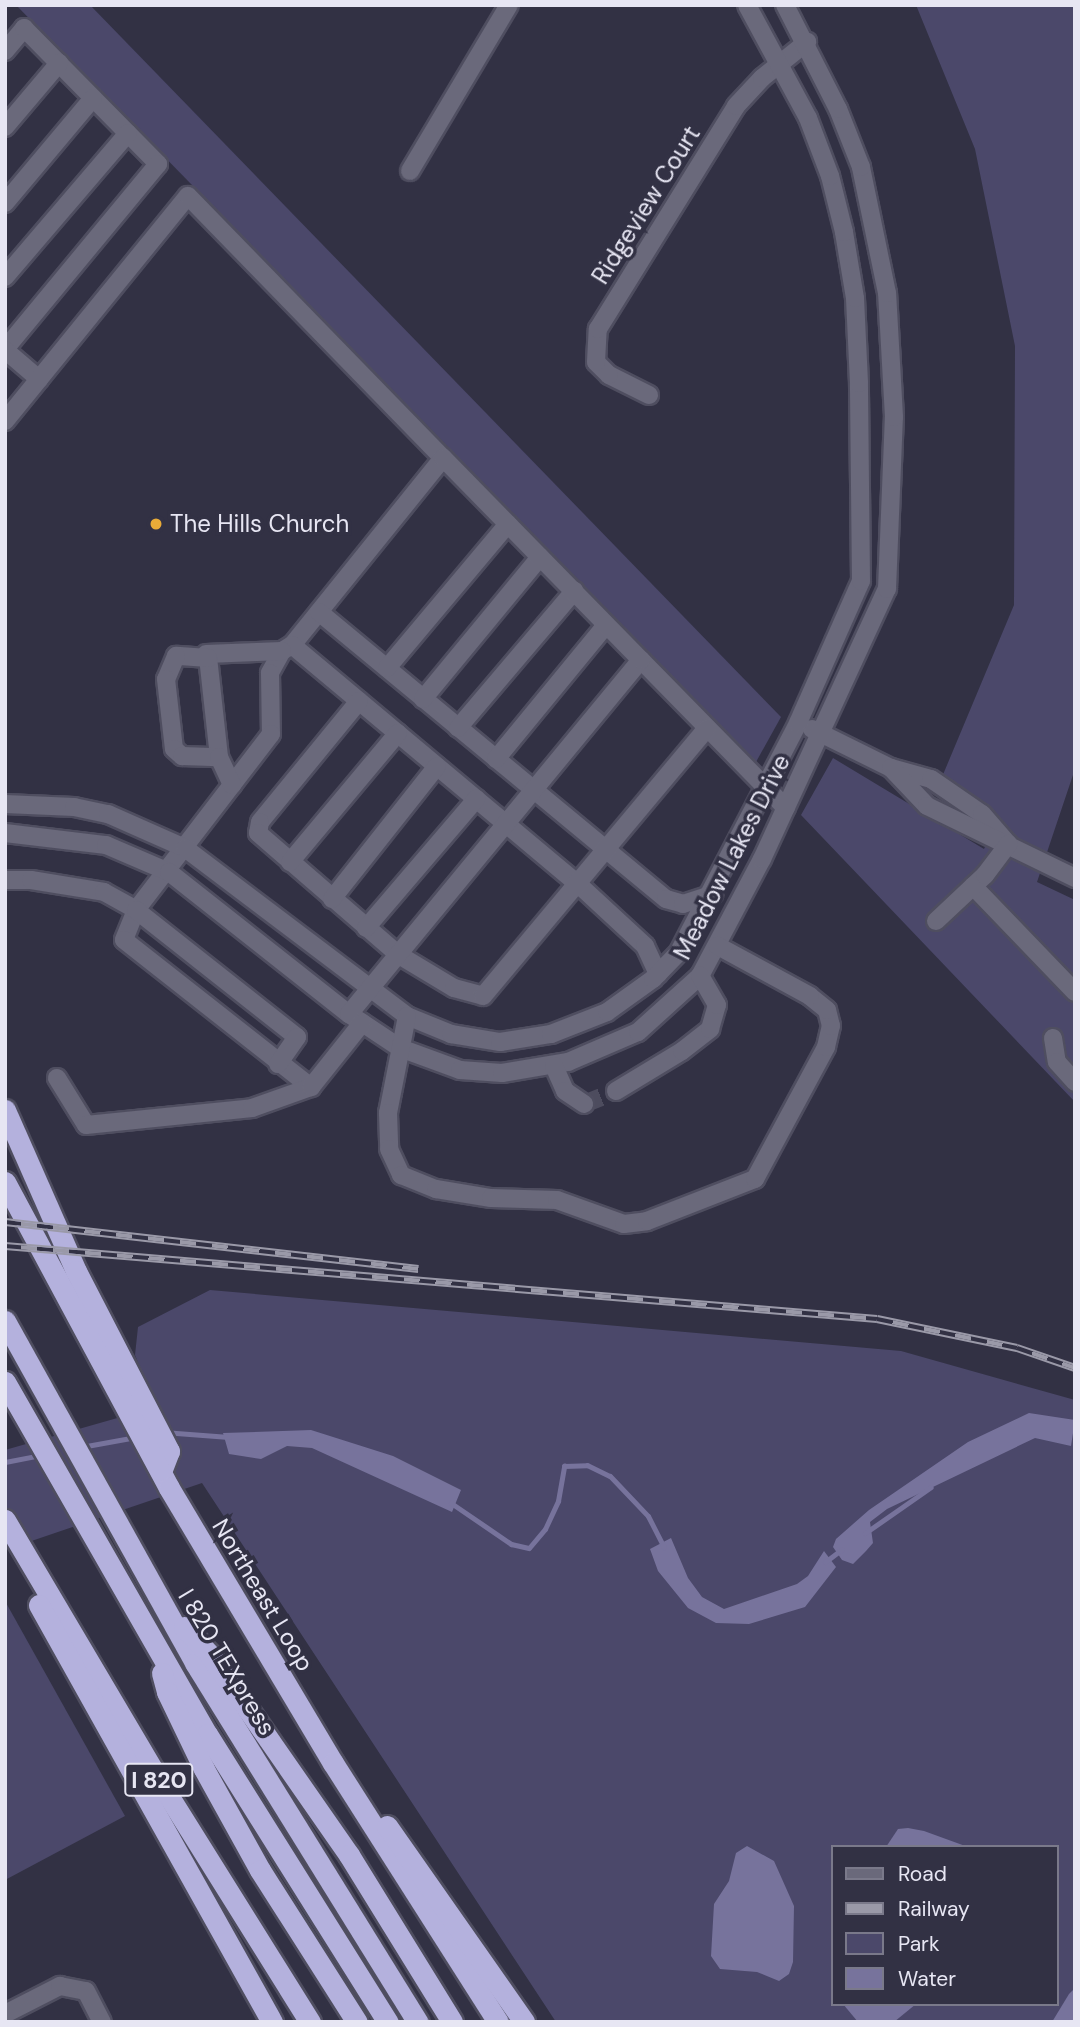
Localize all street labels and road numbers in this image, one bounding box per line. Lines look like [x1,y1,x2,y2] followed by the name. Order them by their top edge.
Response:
[586,121,706,289] street label: Ridgeview Court
[668,750,796,964] street label: Meadow Lakes Drive
[206,1514,320,1676] street label: Northeast Loop
[172,1584,282,1740] street label: I 820 TEXpress
[124,1760,194,1800] road number: I 820

